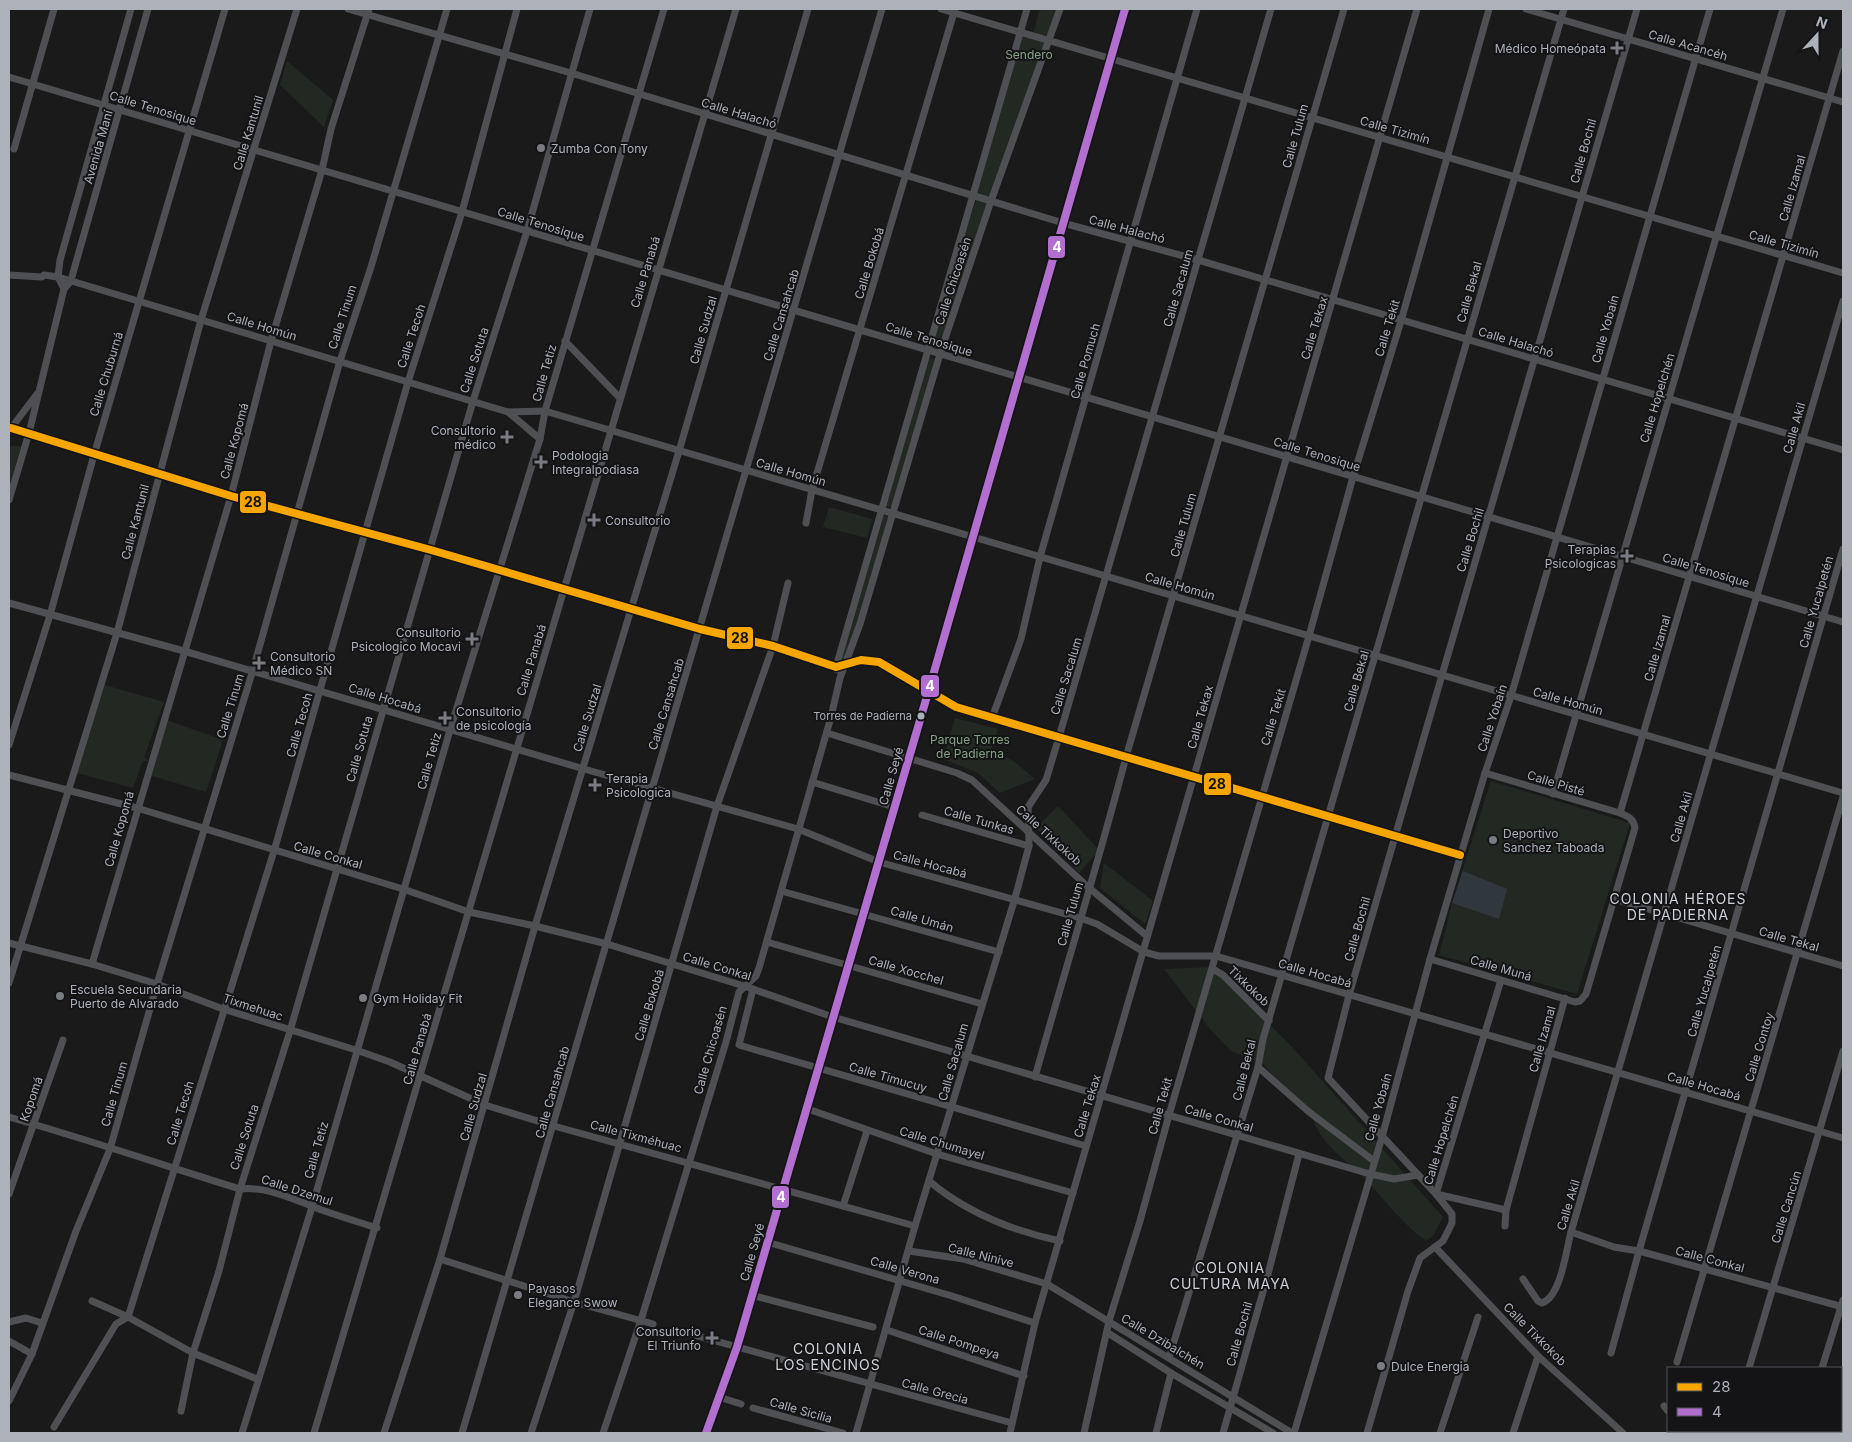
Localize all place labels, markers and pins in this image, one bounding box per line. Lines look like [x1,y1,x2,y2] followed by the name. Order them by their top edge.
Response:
[1495,41,1606,56] place label: Médico Homeópata
[1610,41,1624,55] marker: Médico Homeópata
[551,141,648,156] place label: Zumba Con Tony
[535,142,547,154] marker: Zumba Con Tony
[431,423,496,452] place label: Consultorio médico
[500,430,514,444] marker: Consultorio médico
[552,448,639,477] place label: Podologia Integralpodiasa
[534,455,548,469] marker: Podologia Integralpodiasa
[587,513,601,527] marker: Consultorio
[605,513,670,528] place label: Consultorio
[1545,542,1616,571] place label: Terapias Psicologicas
[1620,549,1634,563] marker: Terapias Psicologicas
[351,625,461,654] place label: Consultorio Psicologico Mocavi
[465,632,479,646] marker: Consultorio Psicologico Mocavi
[270,649,335,678] place label: Consultorio Médico SN
[252,656,266,670] marker: Consultorio Médico SN
[456,704,531,733] place label: Consultorio de psicología
[813,709,912,723] place label: Torres de Padierna
[438,711,452,725] marker: Consultorio de psicología
[916,711,926,721] marker: Torres de Padierna
[606,771,671,800] place label: Terapia Psicologica
[588,778,602,792] marker: Terapia Psicologica
[1503,826,1604,855] place label: Deportivo Sanchez Taboada
[1487,834,1499,846] marker: Deportivo Sanchez Taboada
[70,982,182,1011] place label: Escuela Secundaria Puerto de Alvarado
[54,990,66,1002] marker: Escuela Secundaria Puerto de Alvarado
[373,991,463,1006] place label: Gym Holiday Fit
[357,992,369,1004] marker: Gym Holiday Fit
[528,1281,618,1310] place label: Payasos Elegance Swow
[512,1289,524,1301] marker: Payasos Elegance Swow
[636,1324,701,1353] place label: Consultorio El Triunfo
[705,1331,719,1345] marker: Consultorio El Triunfo
[1391,1359,1470,1374] place label: Dulce Energia
[1375,1360,1387,1372] marker: Dulce Energia

